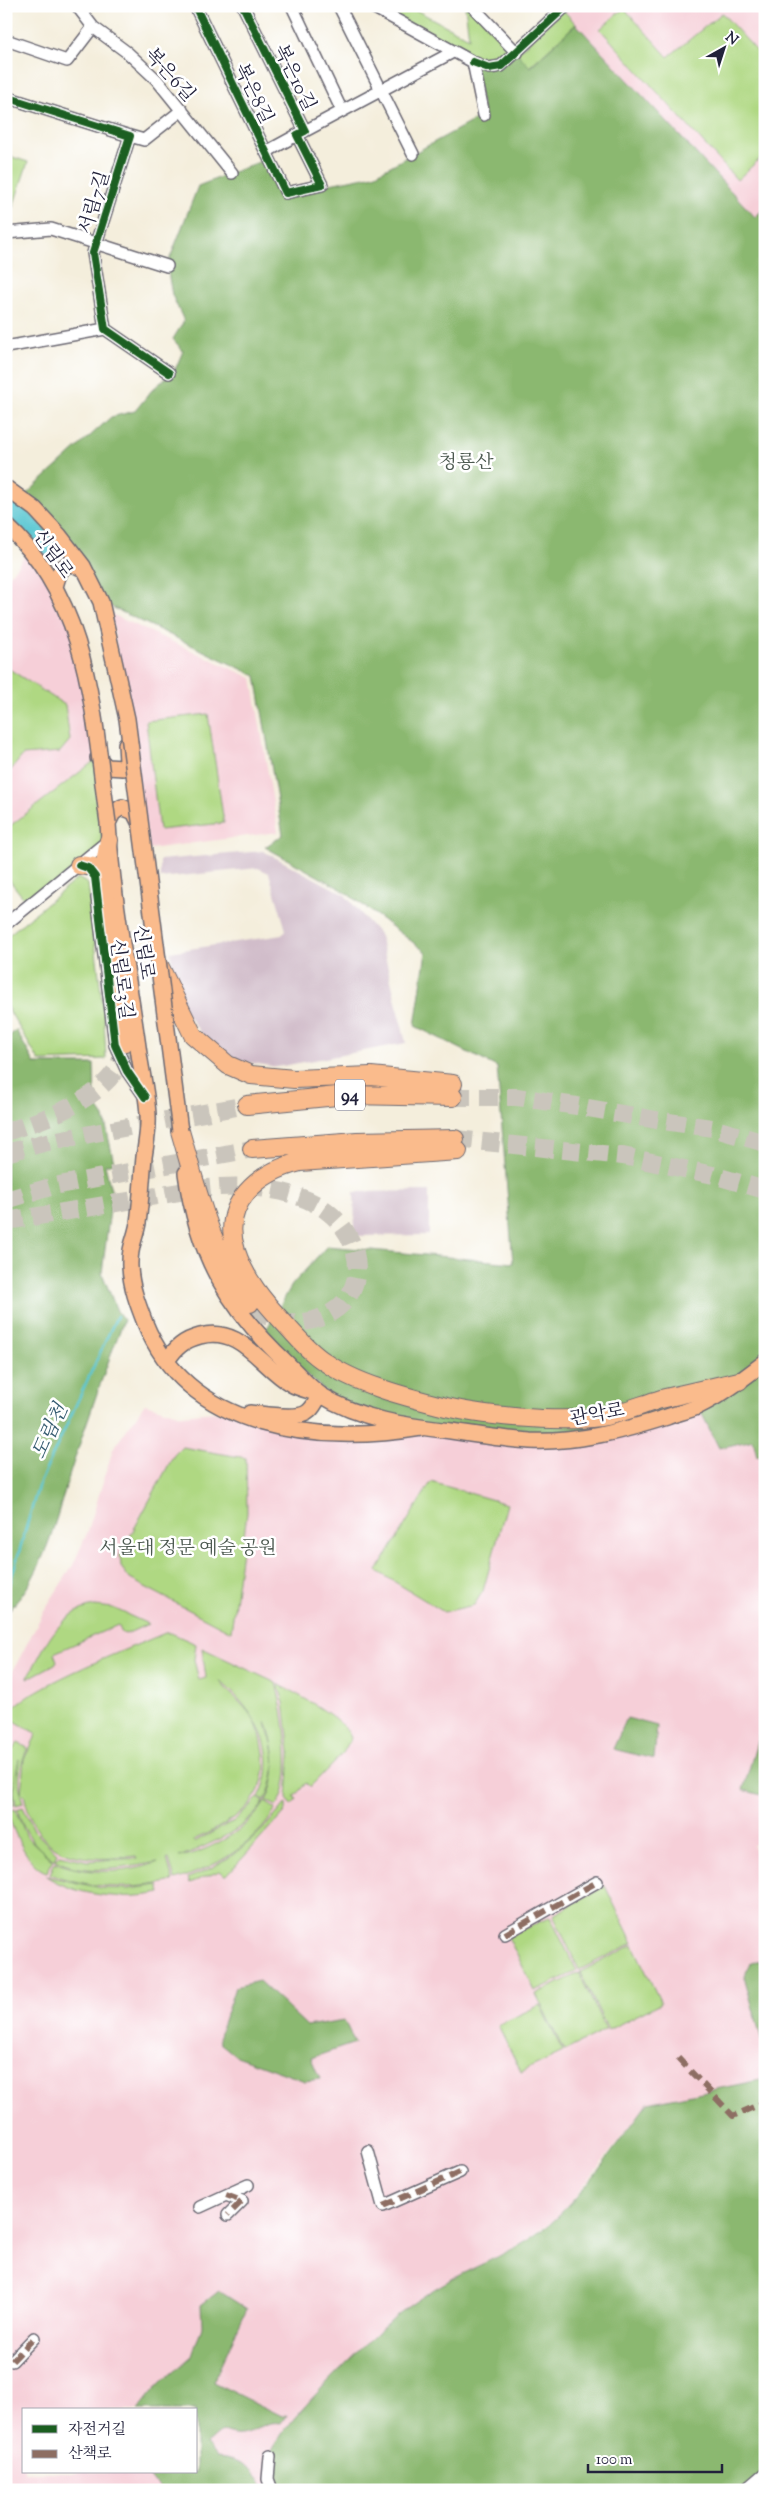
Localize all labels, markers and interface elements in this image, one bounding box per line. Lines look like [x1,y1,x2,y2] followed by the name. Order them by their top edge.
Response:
[698,22,748,72] north arrow
[720,28,742,51] text: N
[266,40,322,116] street label: 복은10길
[138,43,201,109] street label: 복은6길
[226,59,279,129] street label: 복은8길
[73,168,118,238] street label: 서림7길
[438,450,494,477] park label: 청룡산
[25,524,79,585] street label: 신림로
[125,923,160,981] street label: 신림로
[102,937,139,1021] street label: 신림로3길
[335,1080,365,1110] road number: 94
[568,1397,627,1434] street label: 관악로
[26,1398,77,1464] water label: 도림천
[99,1536,277,1563] park label: 서울대 정문 예술 공원
[22,2408,198,2474] legend
[68,2420,126,2441] text: 자전거길
[588,2441,722,2473] scale bar
[68,2444,112,2465] text: 산책로
[596,2450,633,2471] text: 100 m

